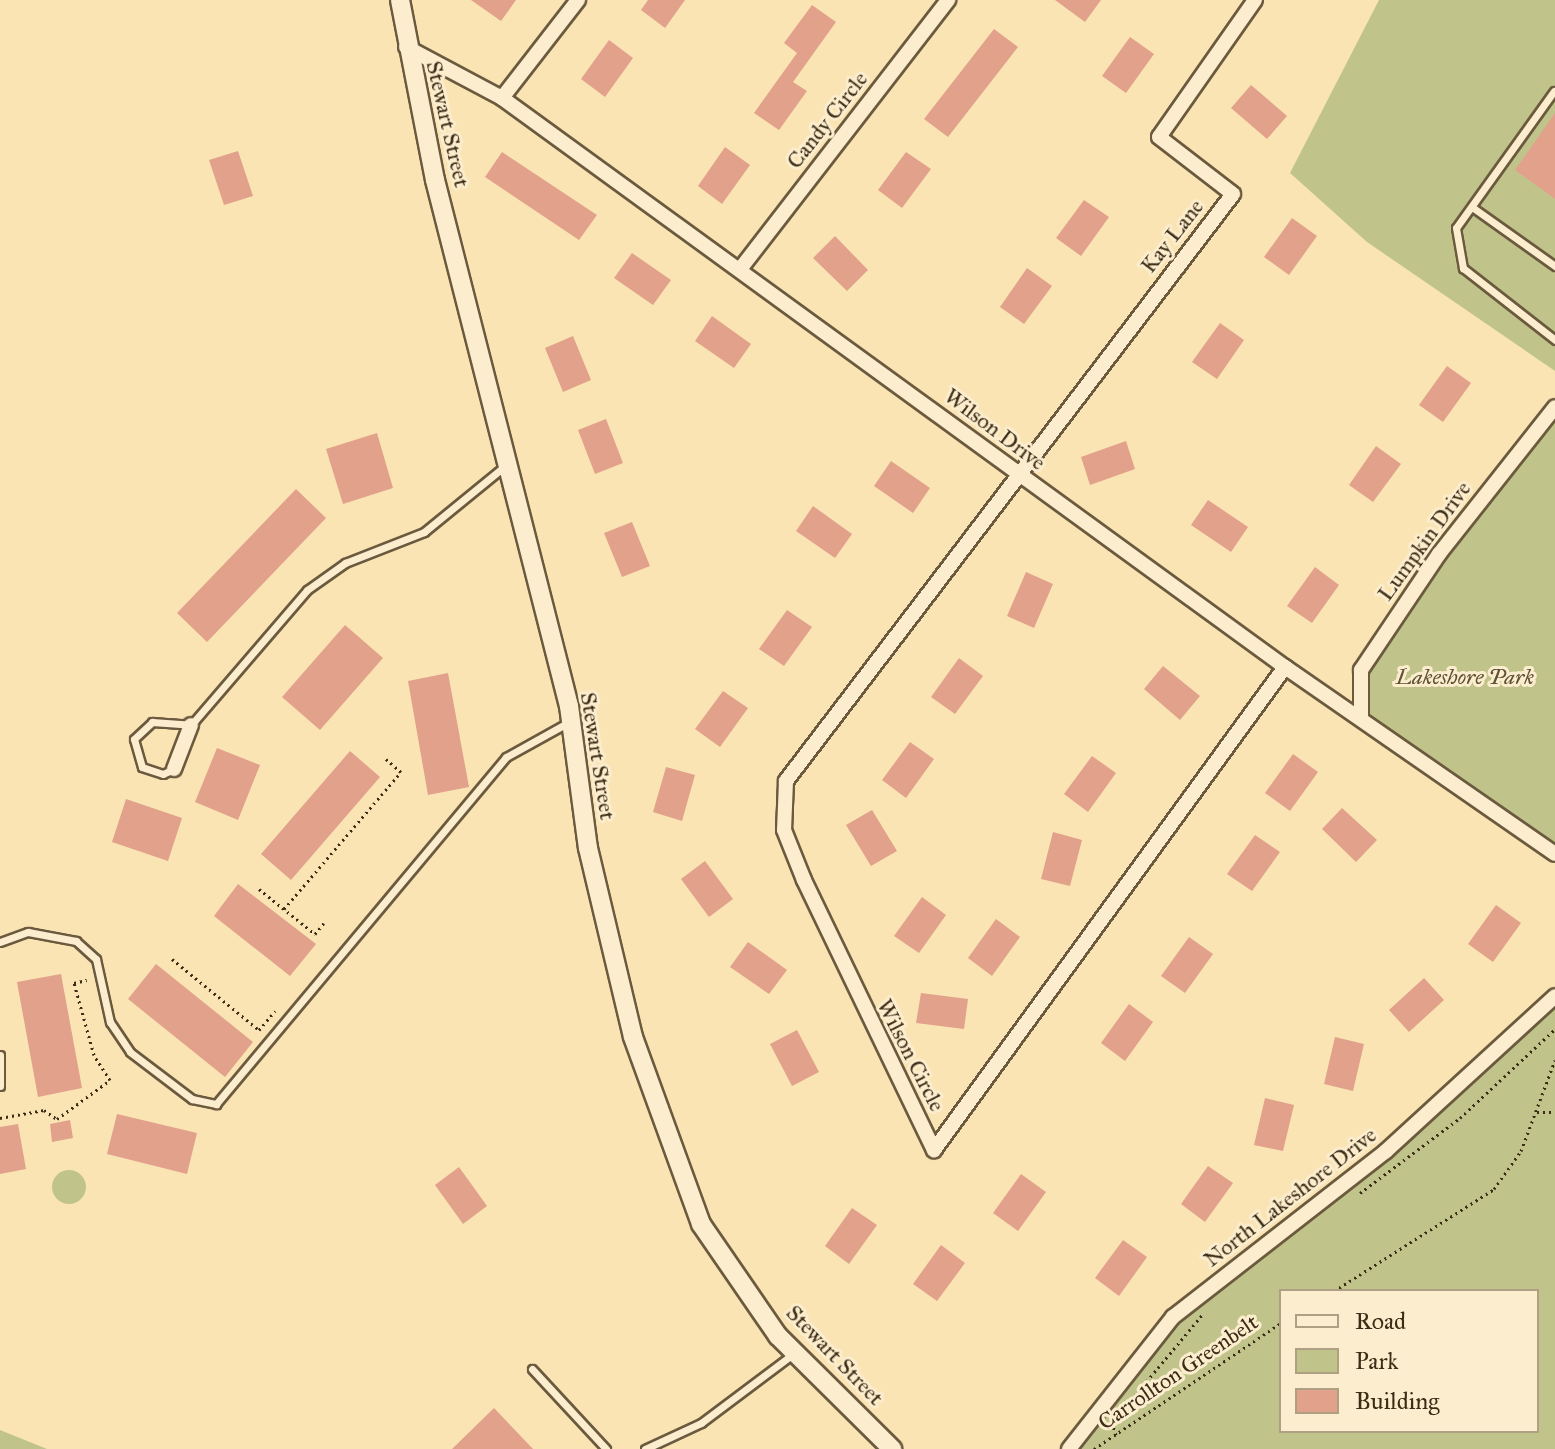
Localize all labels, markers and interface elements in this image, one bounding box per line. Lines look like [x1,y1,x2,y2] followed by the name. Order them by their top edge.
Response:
[421,58,475,190] street label: Stewart Street
[781,66,873,174] street label: Candy Circle
[1135,194,1209,278] street label: Kay Lane
[939,382,1051,476] street label: Wilson Drive
[1372,476,1476,606] street label: Lumpkin Drive
[1396,664,1534,690] park label: Lakeshore Park
[575,690,621,822] street label: Stewart Street
[871,995,951,1115] street label: Wilson Circle
[1199,1122,1381,1272] street label: North Lakeshore Drive
[1279,1289,1539,1433] legend
[781,1300,889,1410] street label: Stewart Street
[1355,1306,1406,1336] text: Road
[1093,1309,1263,1435] street label: Carrollton Greenbelt
[1355,1346,1398,1376] text: Park
[1355,1386,1440,1416] text: Building

